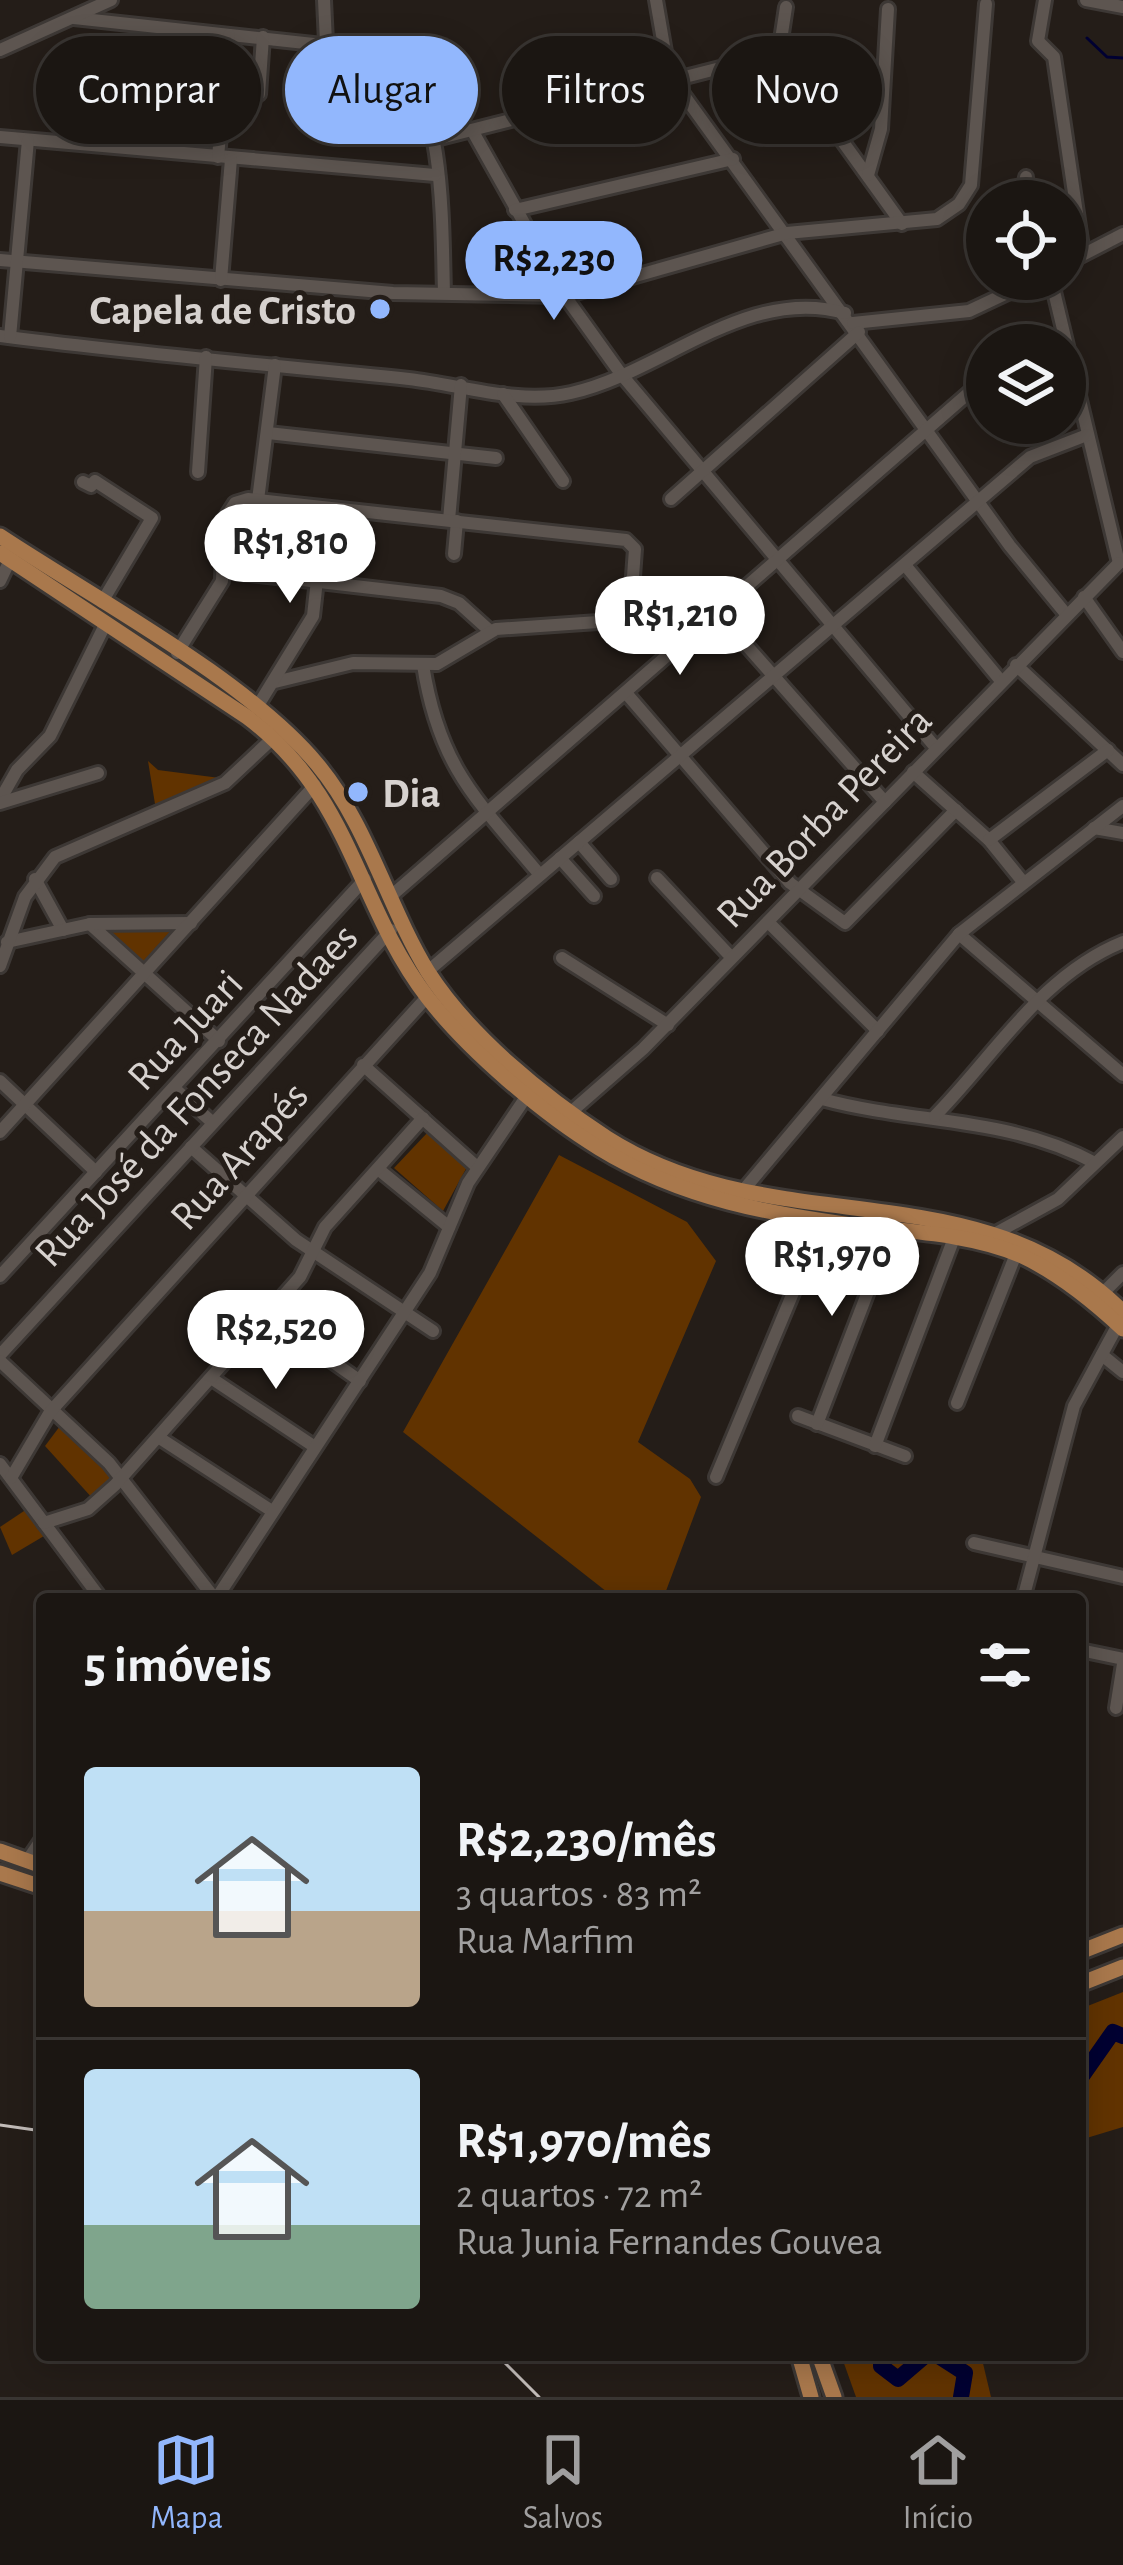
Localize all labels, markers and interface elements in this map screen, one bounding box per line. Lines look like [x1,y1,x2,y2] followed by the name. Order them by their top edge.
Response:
[36,36,261,144] chip: Comprar
[285,36,478,144] chip: Alugar
[502,36,688,144] chip: Filtros
[712,36,882,144] chip: Novo
[966,180,1086,444] map controls
[966,180,1086,300] button: locate
[443,221,665,323] pin: R$2,230
[492,240,616,279] text: R$2,230
[89,290,356,332] place label: Capela de Cristo
[367,296,393,322] marker: Capela de Cristo
[966,324,1086,444] button: layers
[179,504,401,606] pin: R$1,810
[231,523,349,562] text: R$1,810
[569,576,791,678] pin: R$1,210
[622,595,738,634] text: R$1,210
[709,699,940,936] street label: Rua Borba Pereira
[382,773,441,815] place label: Dia
[345,779,371,805] marker: Dia
[27,916,366,1275] street label: Rua José da Fonseca Nadaes
[120,962,251,1098] street label: Rua Juari
[163,1074,316,1238] street label: Rua Arapés
[721,1217,943,1319] pin: R$1,970
[772,1236,892,1275] text: R$1,970
[165,1290,387,1392] pin: R$2,520
[214,1309,338,1348] text: R$2,520
[972,1632,1038,1698] icon: filters
[84,1640,272,1691] text: 5 imóveis
[180,1815,324,1959] icon: home
[456,1815,717,1866] text: R$2,230/mês
[456,1875,702,1914] text: 3 quartos · 83 m²
[456,1922,635,1961] text: Rua Marfim
[456,2116,712,2167] text: R$1,970/mês
[180,2117,324,2261] icon: home
[456,2176,703,2215] text: 2 quartos · 72 m²
[456,2223,883,2262] text: Rua Junia Fernandes Gouvea
[150,2427,223,2539] tab: Mapa
[523,2427,603,2539] tab: Salvos
[903,2427,973,2539] tab: Início

